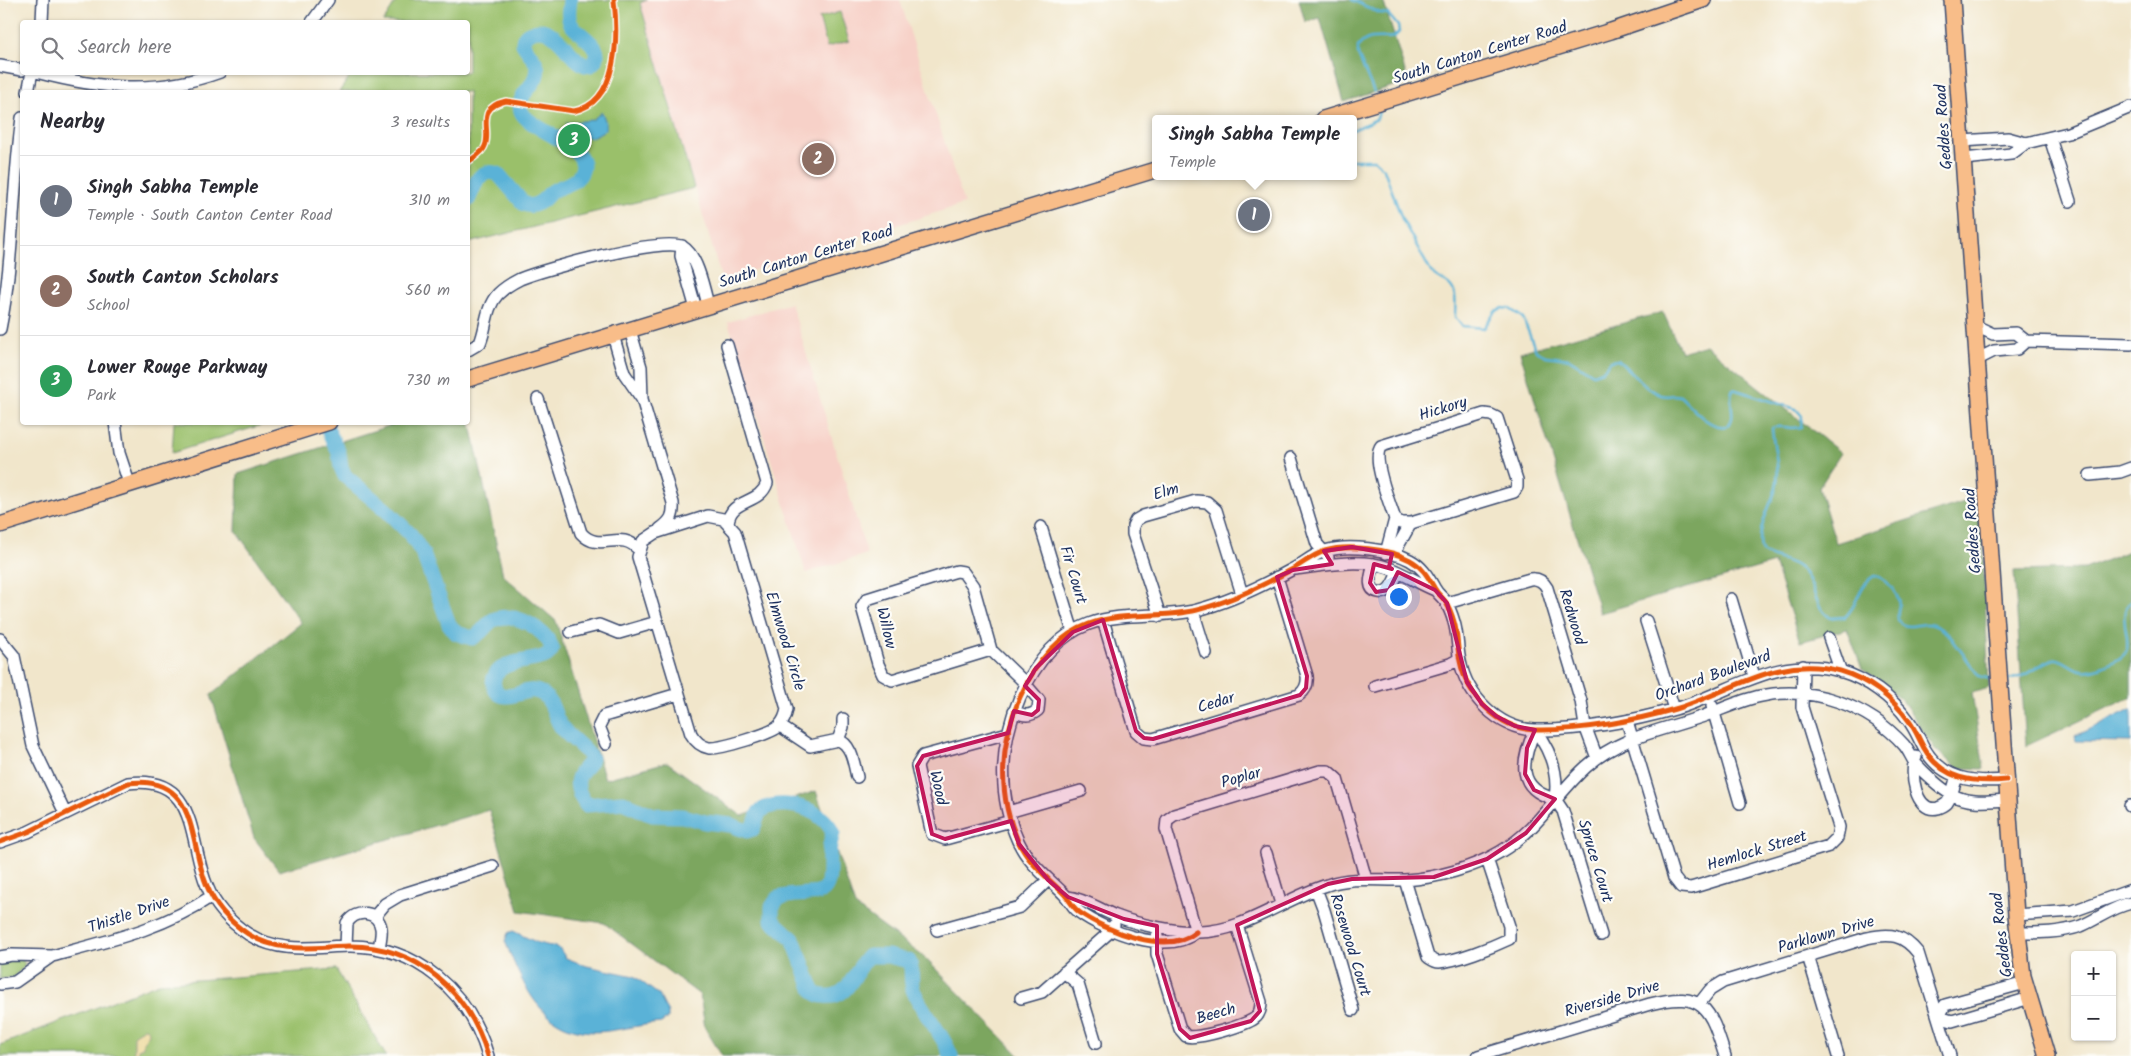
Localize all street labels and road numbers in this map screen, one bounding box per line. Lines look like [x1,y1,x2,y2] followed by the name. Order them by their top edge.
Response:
[1390,14,1571,91] street label: South Canton Center Road
[1928,82,1959,171] street label: Geddes Road
[716,218,897,295] street label: South Canton Center Road
[1416,390,1471,428] street label: Hickory
[1150,476,1182,508] street label: Elm
[1957,486,1988,575] street label: Geddes Road
[1052,543,1094,608] street label: Fir Court
[1552,586,1593,649] street label: Redwood
[758,588,812,694] street label: Elmwood Circle
[869,605,903,652] street label: Willow
[1651,643,1775,709] street label: Orchard Boulevard
[1194,685,1239,720] street label: Cedar
[1218,760,1265,796] street label: Poplar
[922,768,954,809] street label: Wood
[1570,816,1620,906] street label: Spruce Court
[1704,824,1811,878] street label: Hemlock Street
[85,889,173,941] street label: Thistle Drive
[1984,890,2020,979] street label: Geddes Road
[1323,891,1378,1000] street label: Rosewood Court
[1775,909,1877,961] street label: Parklawn Drive
[1561,973,1663,1025] street label: Riverside Drive
[1193,996,1239,1032] street label: Beech

